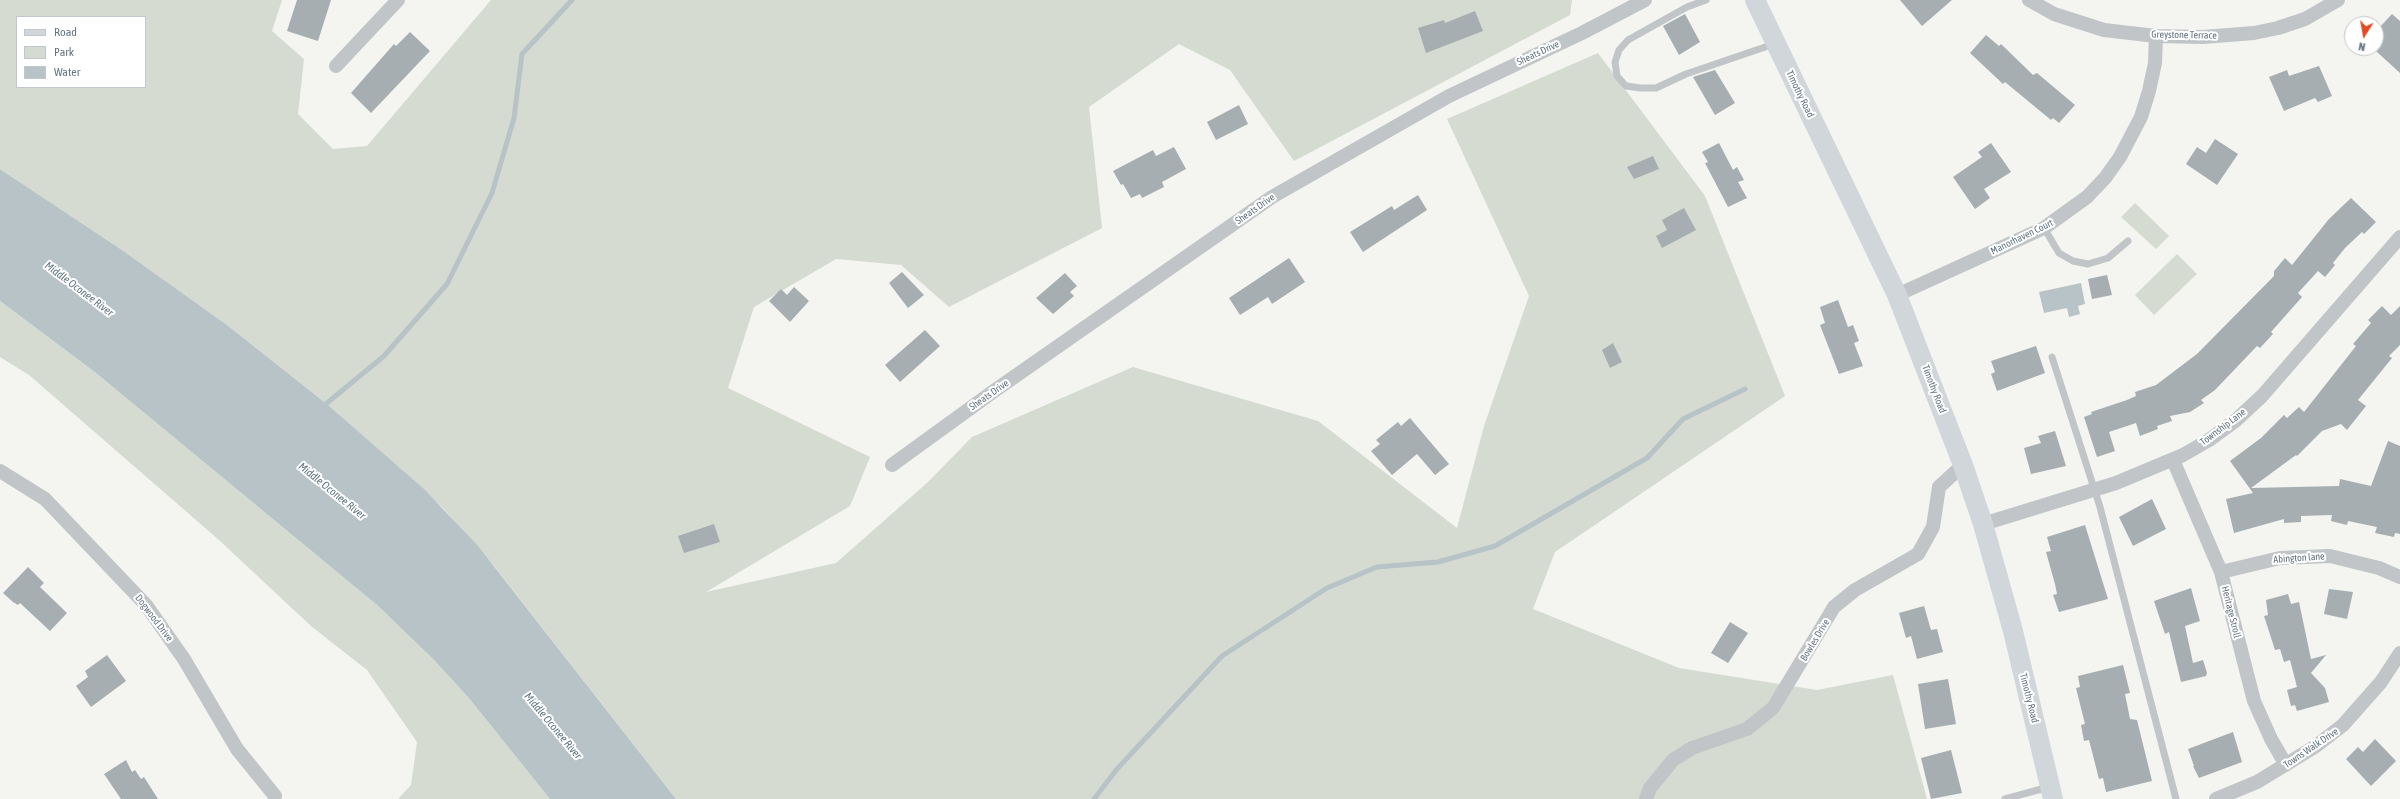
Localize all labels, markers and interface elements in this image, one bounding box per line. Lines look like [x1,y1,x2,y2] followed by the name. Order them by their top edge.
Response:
[16,16,146,88] legend
[2344,16,2384,56] north arrow
[54,25,77,39] text: Road
[2151,28,2217,42] street label: Greystone Terrace
[1515,38,1561,68] street label: Sheats Drive
[2358,40,2366,53] text: N
[54,45,74,59] text: Park
[54,65,80,79] text: Water
[1783,69,1817,119] street label: Timothy Road
[1233,191,1277,227] street label: Sheats Drive
[1989,217,2055,257] street label: Manorhaven Court
[42,259,116,319] water label: Middle Oconee River
[1919,363,1949,415] street label: Timothy Road
[967,377,1011,413] street label: Sheats Drive
[2198,406,2248,448] street label: Township Lane
[296,460,368,522] water label: Middle Oconee River
[2273,550,2325,566] street label: Abington lane
[2219,585,2243,639] street label: Heritage Stroll
[133,592,175,644] street label: Dogwood Drive
[1798,617,1832,663] street label: Bowles Drive
[2017,672,2041,724] street label: Timothy Road
[521,690,585,762] water label: Middle Oconee River
[2281,725,2341,771] street label: Towns Walk Drive

